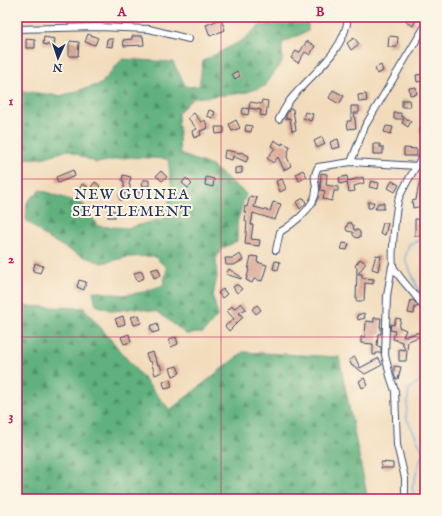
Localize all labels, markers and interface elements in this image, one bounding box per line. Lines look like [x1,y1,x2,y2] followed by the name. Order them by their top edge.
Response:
[117,4,128,21] text: A
[316,4,325,21] text: B
[38,38,78,78] north arrow
[52,60,64,74] text: N
[9,93,14,110] text: 1
[72,185,192,221] district label: NEW GUINEA SETTLEMENT
[8,251,14,268] text: 2
[9,408,14,425] text: 3

